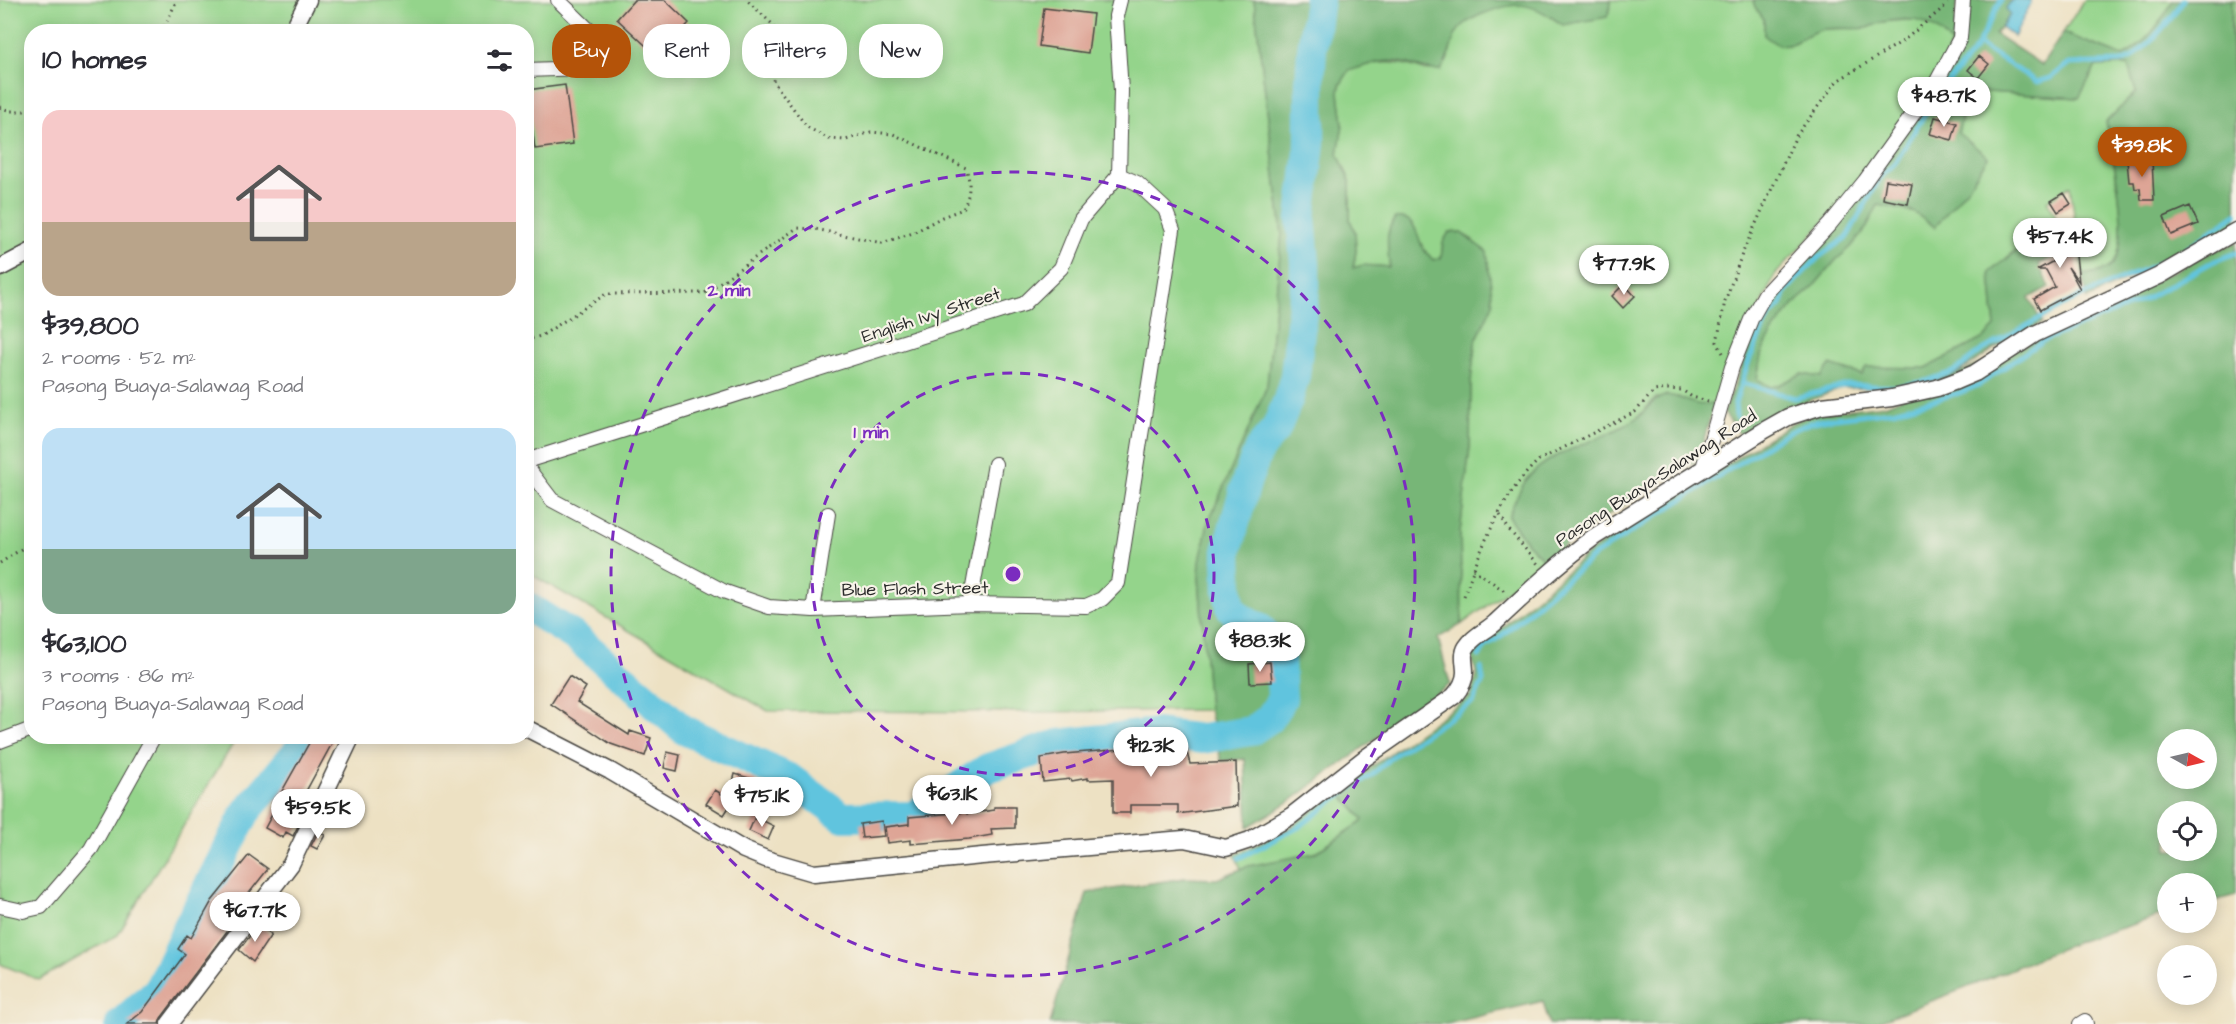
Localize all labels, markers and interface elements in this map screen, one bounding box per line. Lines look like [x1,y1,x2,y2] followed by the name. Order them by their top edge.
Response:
[552,24,631,78] chip: Buy
[643,24,730,78] chip: Rent
[742,24,847,78] chip: Filters
[859,24,943,78] chip: New
[42,42,147,78] text: 10 homes
[483,44,516,77] icon: filters
[1895,77,1993,128] pin: $48.7K
[1912,82,1976,110] text: $48.7K
[2093,127,2191,178] pin: $39.8K
[2112,132,2172,160] text: $39.8K
[225,149,333,257] icon: home
[2011,218,2109,269] pin: $57.4K
[2027,223,2093,251] text: $57.4K
[1575,245,1673,296] pin: $77.9K
[1593,250,1655,278] text: $77.9K
[706,278,751,303] text: 2 min
[859,281,1004,350] street label: English Ivy Street
[42,308,139,344] text: $39,800
[42,344,196,372] text: 2 rooms · 52 m²
[42,372,303,400] text: Pasong Buaya-Salawag Road
[1551,403,1762,553] street label: Pasong Buaya-Salawag Road
[853,420,889,445] text: 1 min
[225,467,333,575] icon: home
[1003,564,1023,584] centre of rings
[841,575,989,603] street label: Blue Flash Street
[1211,622,1309,673] pin: $88.3K
[42,626,127,662] text: $63,100
[1229,627,1291,655] text: $88.3K
[42,662,195,690] text: 3 rooms · 86 m²
[42,690,303,718] text: Pasong Buaya-Salawag Road
[1109,727,1193,778] pin: $123K
[2157,729,2217,789] north arrow
[2157,729,2217,1005] map controls
[1127,732,1175,760] text: $123K
[903,775,1001,826] pin: $63.1K
[713,777,811,828] pin: $75.1K
[926,780,978,808] text: $63.1K
[734,782,790,810] text: $75.1K
[269,789,367,840] pin: $59.5K
[285,794,351,822] text: $59.5K
[2157,801,2217,861] button: locate
[2157,873,2217,933] button: +
[206,892,304,943] pin: $67.7K
[223,897,287,925] text: $67.7K
[2157,945,2217,1005] button: −

